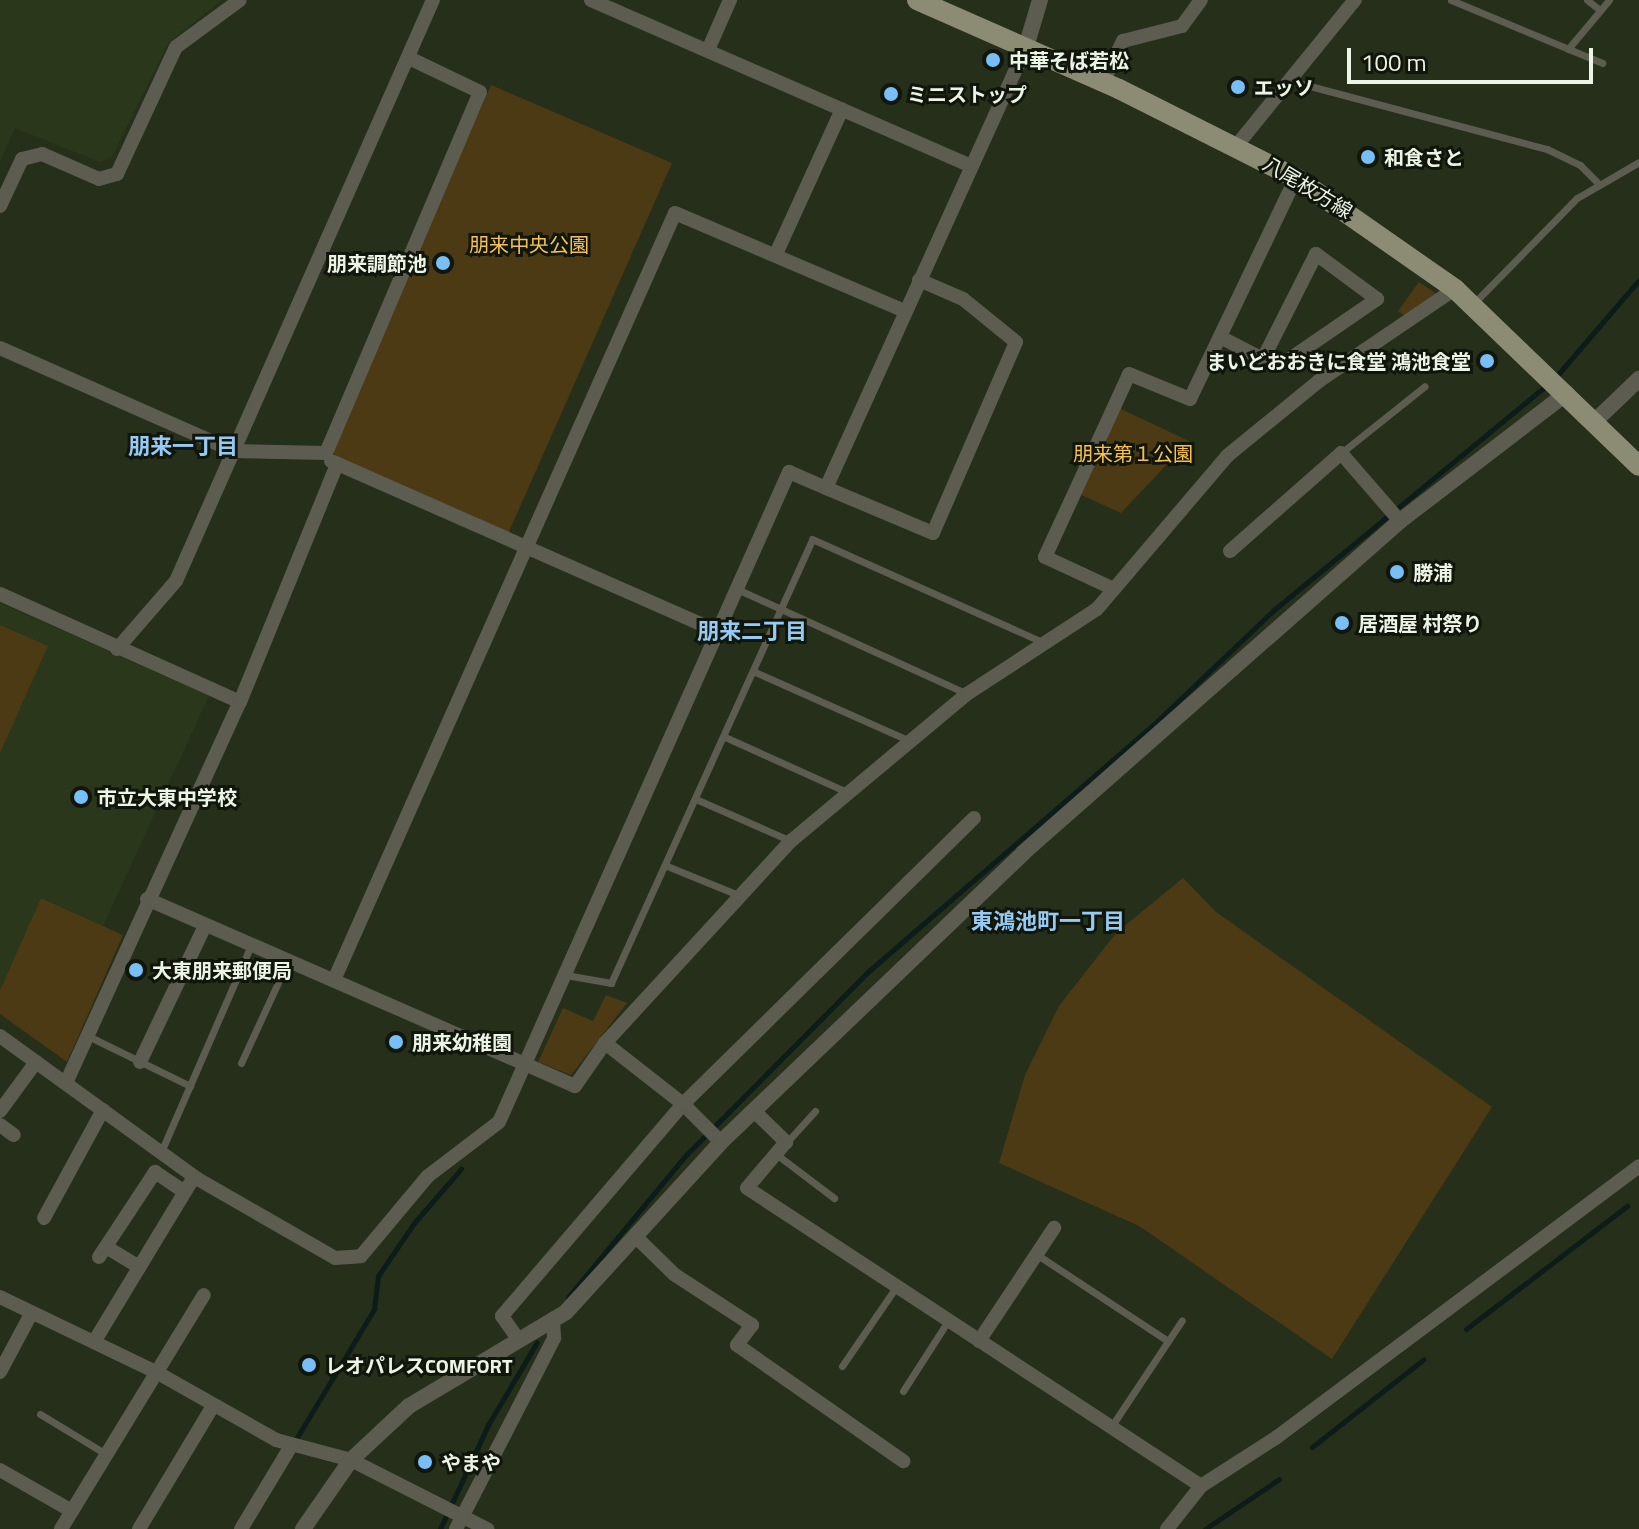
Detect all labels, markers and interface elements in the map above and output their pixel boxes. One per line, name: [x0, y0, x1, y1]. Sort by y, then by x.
scale bar: [1351, 32, 1597, 82]
text: 100 m: [1361, 44, 1427, 80]
place label: 中華そば若松: [1009, 48, 1129, 72]
marker: 中華そば若松: [984, 51, 1002, 69]
place label: エッソ: [1254, 75, 1314, 99]
marker: エッソ: [1229, 78, 1247, 96]
place label: ミニストップ: [907, 82, 1027, 106]
marker: ミニストップ: [882, 85, 900, 103]
place label: 和食さと: [1384, 145, 1464, 169]
marker: 和食さと: [1359, 148, 1377, 166]
street label: 八尾枚方線: [1259, 151, 1357, 223]
park label: 朋来中央公園: [469, 232, 589, 256]
place label: 朋来調節池: [327, 251, 427, 275]
marker: 朋来調節池: [434, 254, 452, 272]
place label: まいどおおきに食堂 鴻池食堂: [1207, 349, 1471, 373]
marker: まいどおおきに食堂 鴻池食堂: [1478, 352, 1496, 370]
district label: 朋来一丁目: [128, 434, 238, 460]
park label: 朋来第１公園: [1073, 441, 1193, 465]
place label: 勝浦: [1413, 560, 1453, 584]
marker: 勝浦: [1388, 563, 1406, 581]
place label: 居酒屋 村祭り: [1358, 611, 1482, 635]
marker: 居酒屋 村祭り: [1333, 614, 1351, 632]
district label: 朋来二丁目: [697, 619, 807, 645]
place label: 市立大東中学校: [97, 785, 237, 809]
marker: 市立大東中学校: [72, 788, 90, 806]
district label: 東鴻池町一丁目: [971, 909, 1125, 935]
place label: 大東朋来郵便局: [152, 958, 292, 982]
marker: 大東朋来郵便局: [127, 961, 145, 979]
place label: 朋来幼稚園: [412, 1030, 512, 1054]
marker: 朋来幼稚園: [387, 1033, 405, 1051]
place label: レオパレスCOMFORT: [325, 1353, 513, 1377]
marker: レオパレスCOMFORT: [300, 1356, 318, 1374]
place label: やまや: [441, 1450, 501, 1474]
marker: やまや: [416, 1453, 434, 1471]

